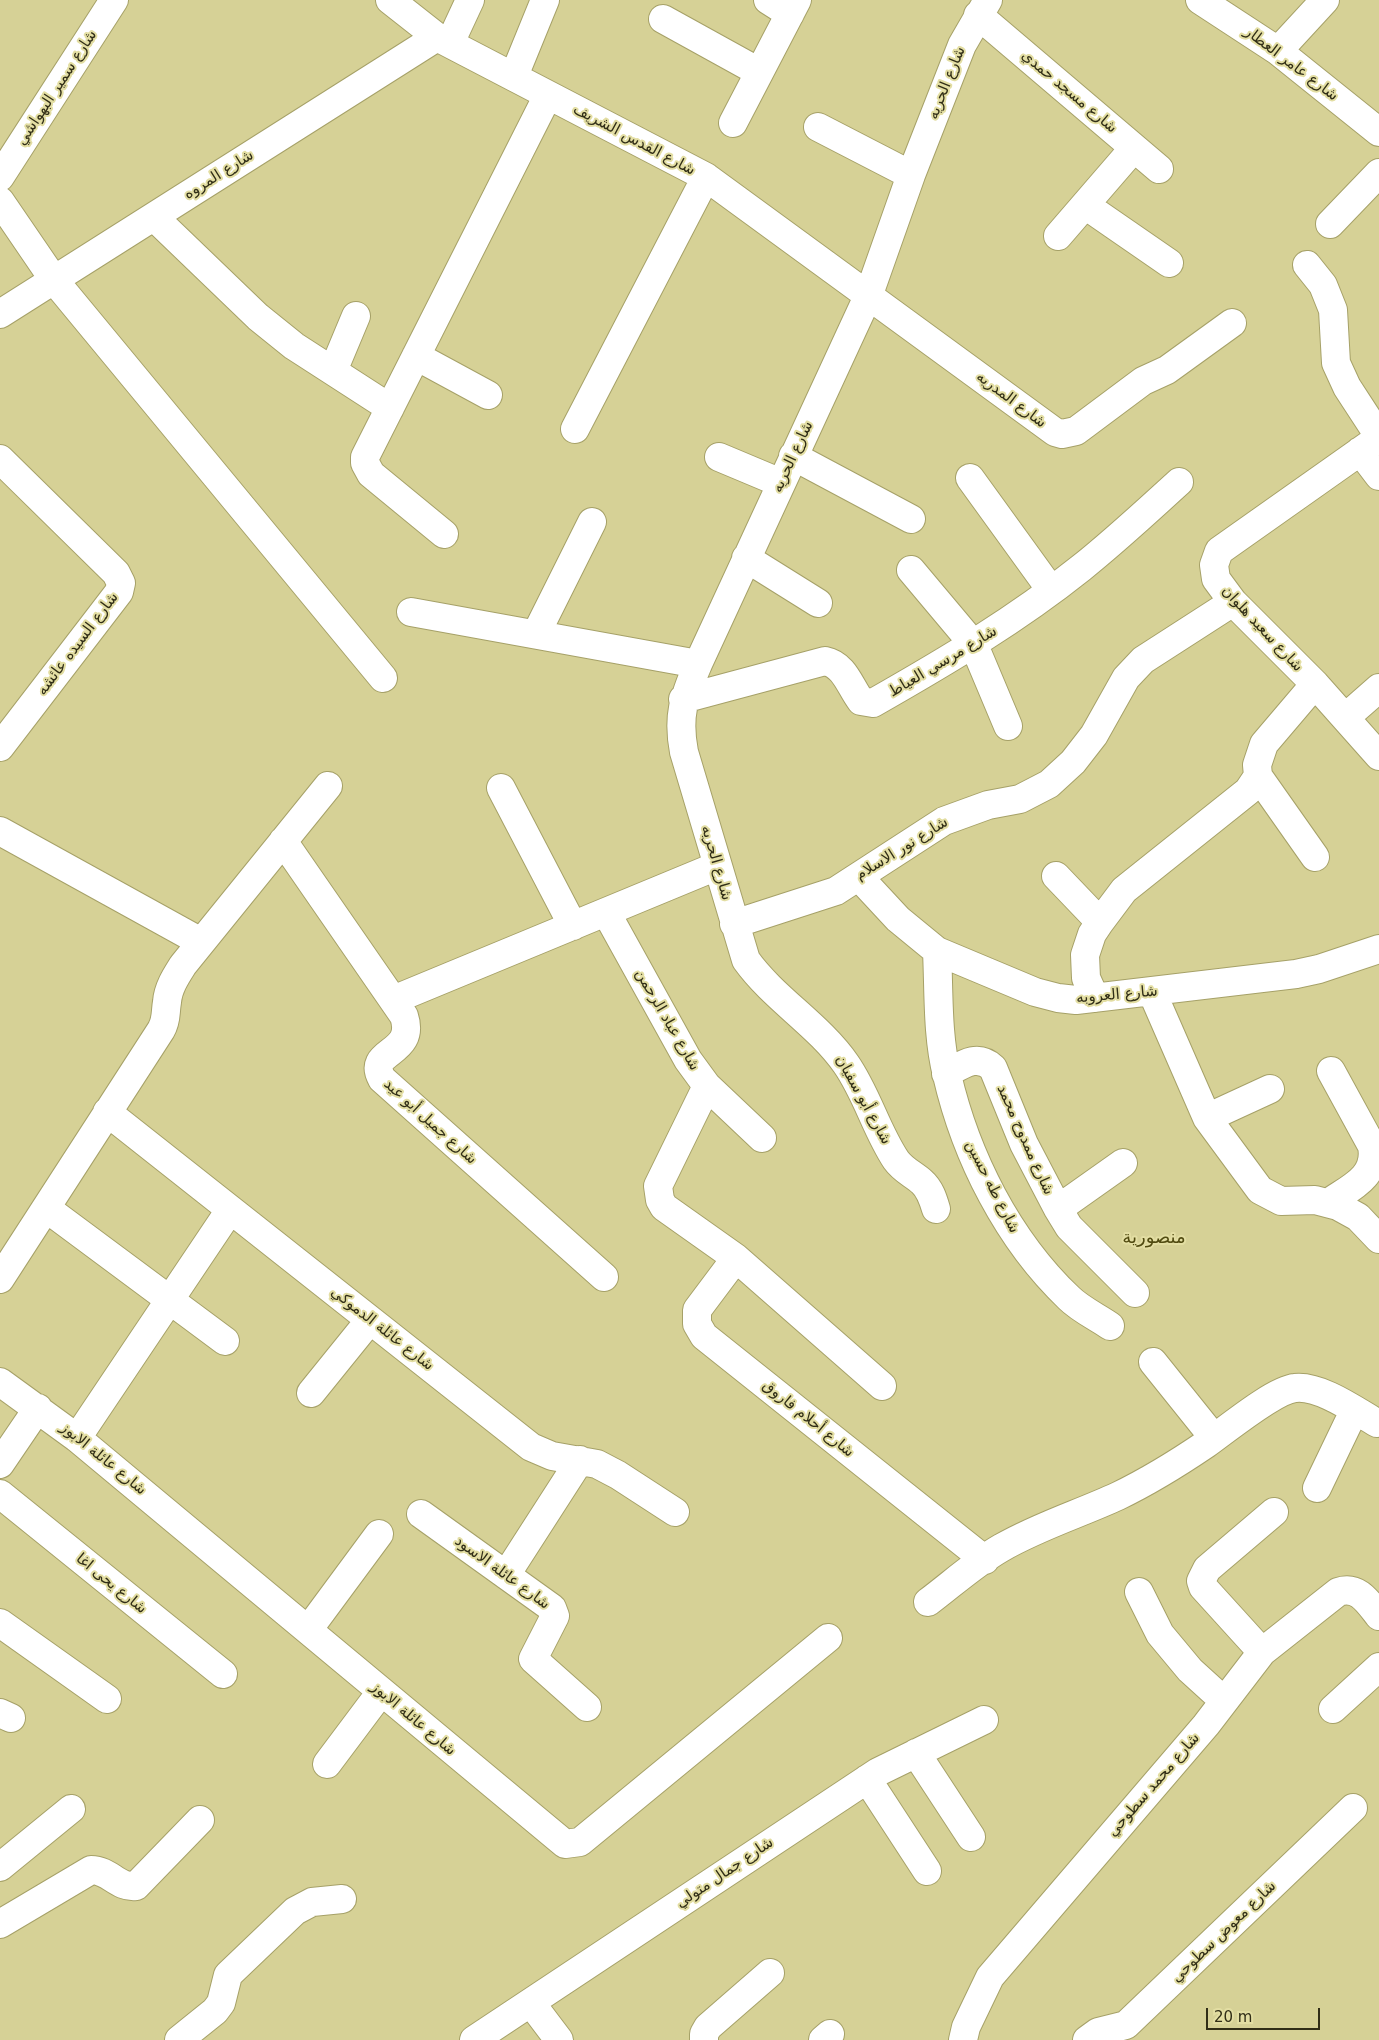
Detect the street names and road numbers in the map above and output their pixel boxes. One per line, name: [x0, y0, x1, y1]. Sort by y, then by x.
street label: شارع عامر العطار: [1241, 23, 1341, 105]
street label: شارع سمير البهواشي: [13, 27, 101, 149]
street label: شارع الحريه: [924, 44, 970, 122]
street label: شارع مسجد حمدي: [1017, 47, 1121, 137]
street label: شارع القدس الشريف: [570, 100, 698, 180]
street label: شارع المروه: [181, 146, 257, 204]
street label: شارع المدريه: [973, 368, 1049, 432]
street label: شارع الحريه: [769, 418, 817, 496]
street label: شارع سعيد هلوان: [1218, 582, 1306, 676]
street label: شارع السيده عائشه: [33, 589, 123, 699]
street label: شارع مرسي العياط: [886, 623, 1000, 701]
street label: شارع نور الاسلام: [852, 813, 952, 885]
street label: شارع الحريه: [697, 824, 735, 902]
street label: شارع عباد الرحمن: [631, 966, 703, 1074]
street label: شارع العروبه: [1075, 982, 1159, 1008]
street label: شارع أبو سفيان: [831, 1052, 895, 1148]
street label: شارع جميل أبو عيد: [380, 1076, 480, 1168]
street label: شارع ممدوح محمد: [993, 1082, 1057, 1198]
street label: شارع طه حسين: [961, 1138, 1023, 1236]
street label: شارع عائلة الدموكي: [327, 1283, 437, 1375]
street label: شارع أحلام فاروق: [759, 1377, 857, 1461]
street label: شارع عائلة الابوز: [56, 1419, 150, 1499]
street label: شارع عائلة الاسود: [451, 1532, 553, 1614]
street label: شارع يحى اغا: [72, 1550, 150, 1618]
street label: شارع عائلة الابوز: [367, 1678, 459, 1760]
street label: شارع محمد سطوحي: [1104, 1729, 1204, 1841]
street label: شارع جمال متولي: [673, 1834, 777, 1912]
street label: شارع معوض سطوحي: [1168, 1877, 1280, 1987]

